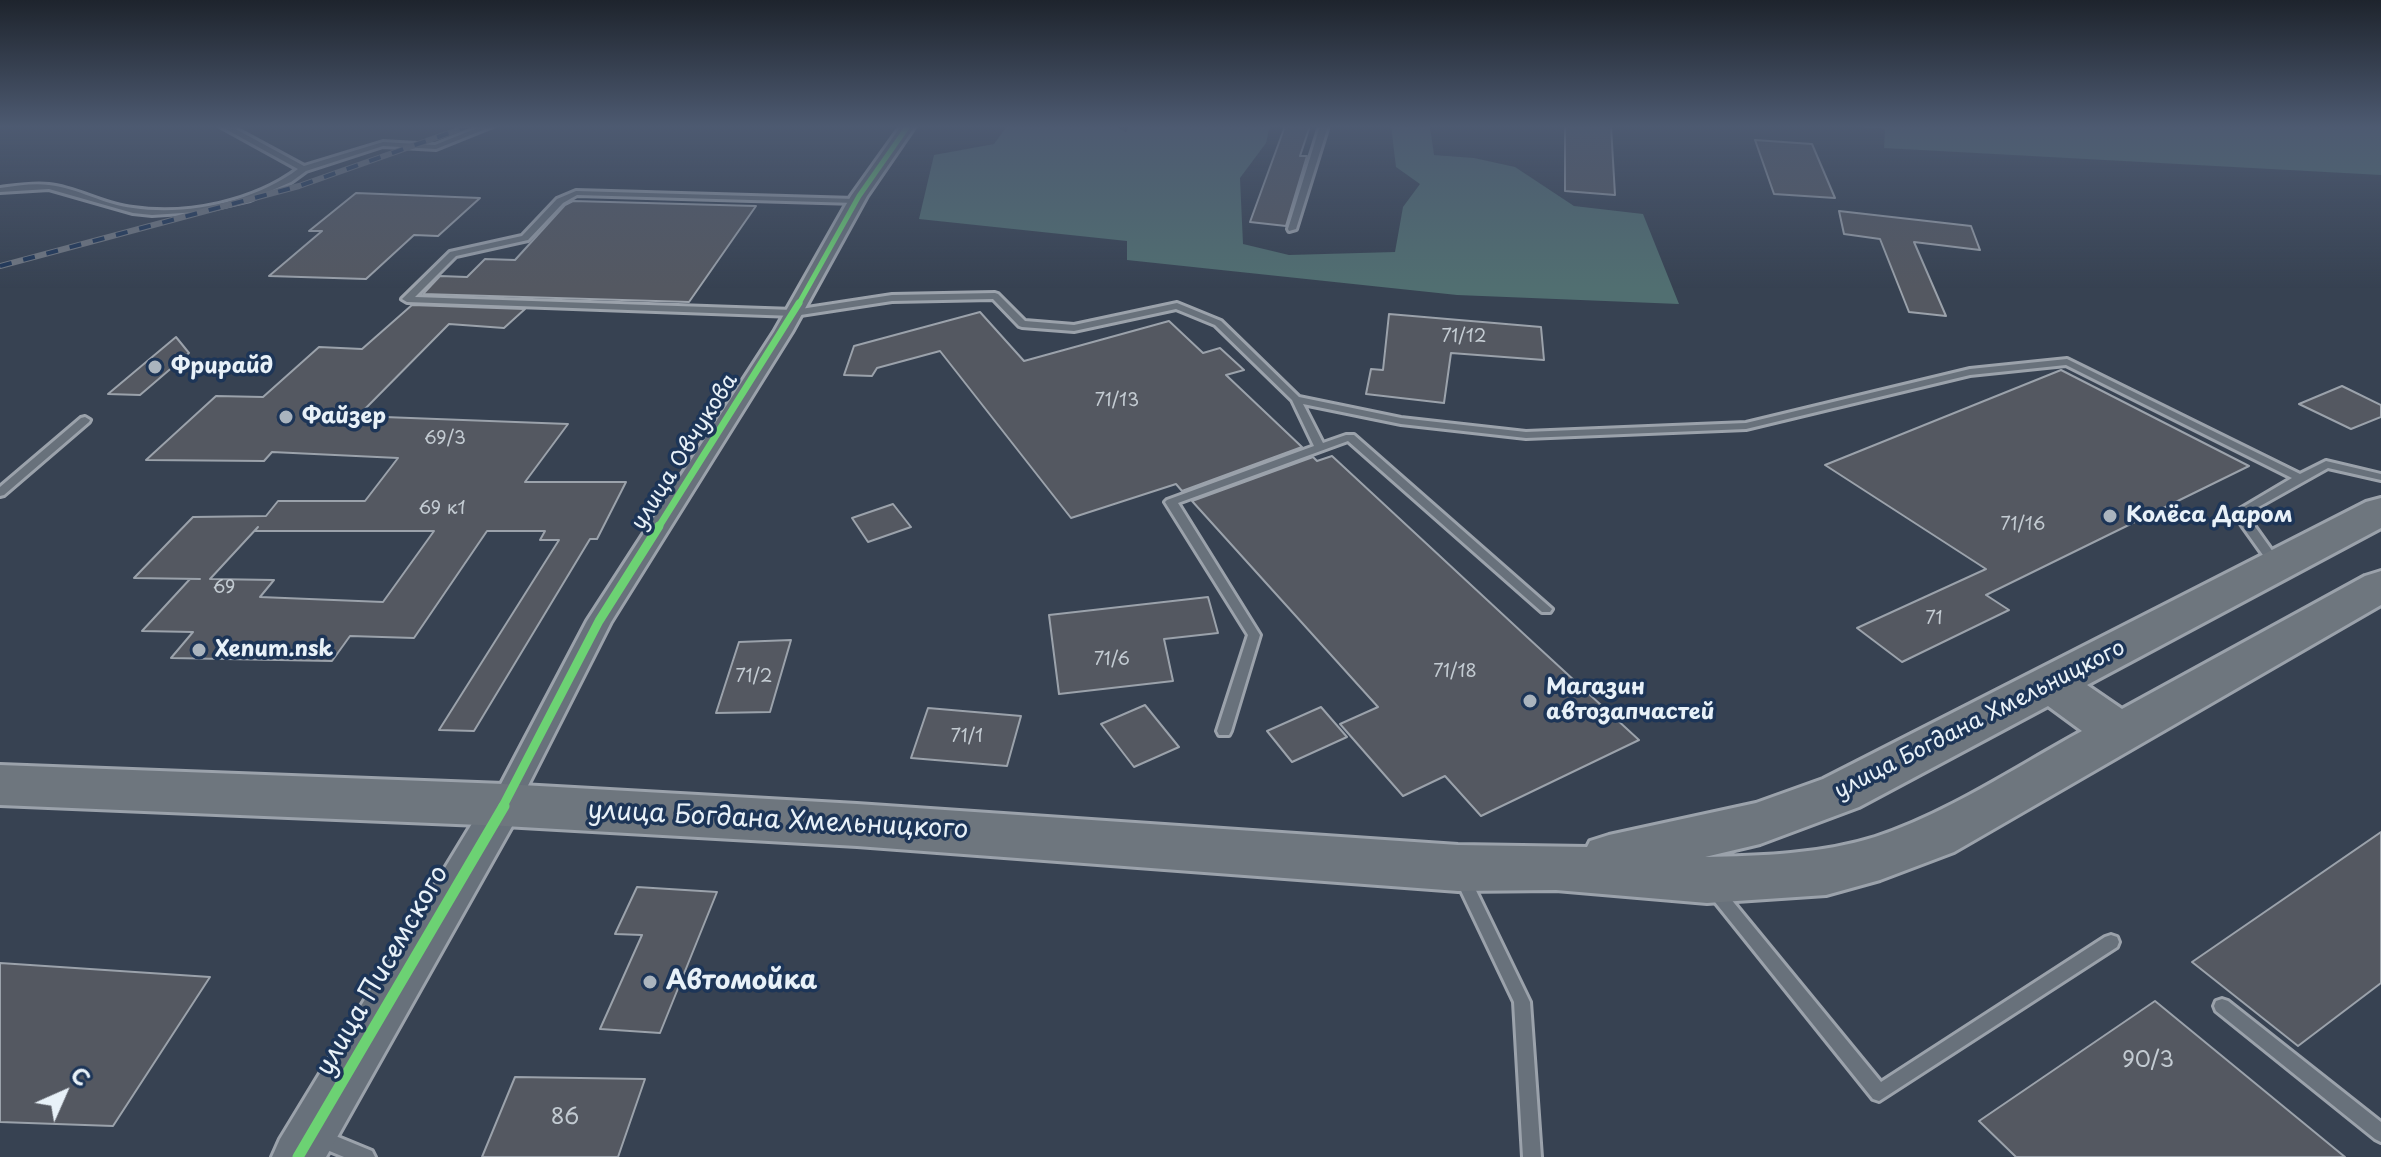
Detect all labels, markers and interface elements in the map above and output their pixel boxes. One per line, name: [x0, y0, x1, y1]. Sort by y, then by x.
house number: 71/12: [1441, 326, 1487, 348]
place label: Фрирайд: [171, 354, 273, 380]
marker: Фрирайд: [146, 358, 164, 376]
street label: улица Овчукова: [626, 369, 744, 535]
house number: 71/13: [1095, 390, 1139, 412]
place label: Файзер: [302, 404, 386, 430]
marker: Файзер: [277, 408, 295, 426]
house number: 69/3: [424, 428, 466, 450]
house number: 69 к1: [418, 498, 466, 520]
place label: Колёса Даром: [2126, 503, 2293, 529]
marker: Колёса Даром: [2101, 507, 2119, 525]
house number: 71/16: [2001, 514, 2045, 536]
house number: 69: [213, 577, 235, 599]
house number: 71: [1926, 608, 1942, 630]
street label: улица Богдана Хмельницкого: [1830, 635, 2130, 805]
place label: Xenum.nsk: [215, 637, 333, 663]
marker: Xenum.nsk: [190, 641, 208, 659]
house number: 71/6: [1094, 649, 1130, 671]
house number: 71/18: [1433, 661, 1477, 683]
house number: 71/2: [736, 666, 772, 688]
place label: Магазин автозапчастей: [1546, 675, 1715, 726]
marker: Магазин автозапчастей: [1521, 692, 1539, 710]
house number: 71/1: [951, 726, 983, 748]
street label: улица Богдана Хмельницкого: [587, 795, 969, 847]
street label: улица Писемского: [310, 860, 456, 1082]
place label: Автомойка: [666, 966, 817, 998]
marker: Автомойка: [641, 973, 659, 991]
house number: 90/3: [2122, 1048, 2174, 1074]
north arrow: [24, 1053, 104, 1133]
text: С: [64, 1058, 99, 1093]
house number: 86: [551, 1105, 579, 1131]

